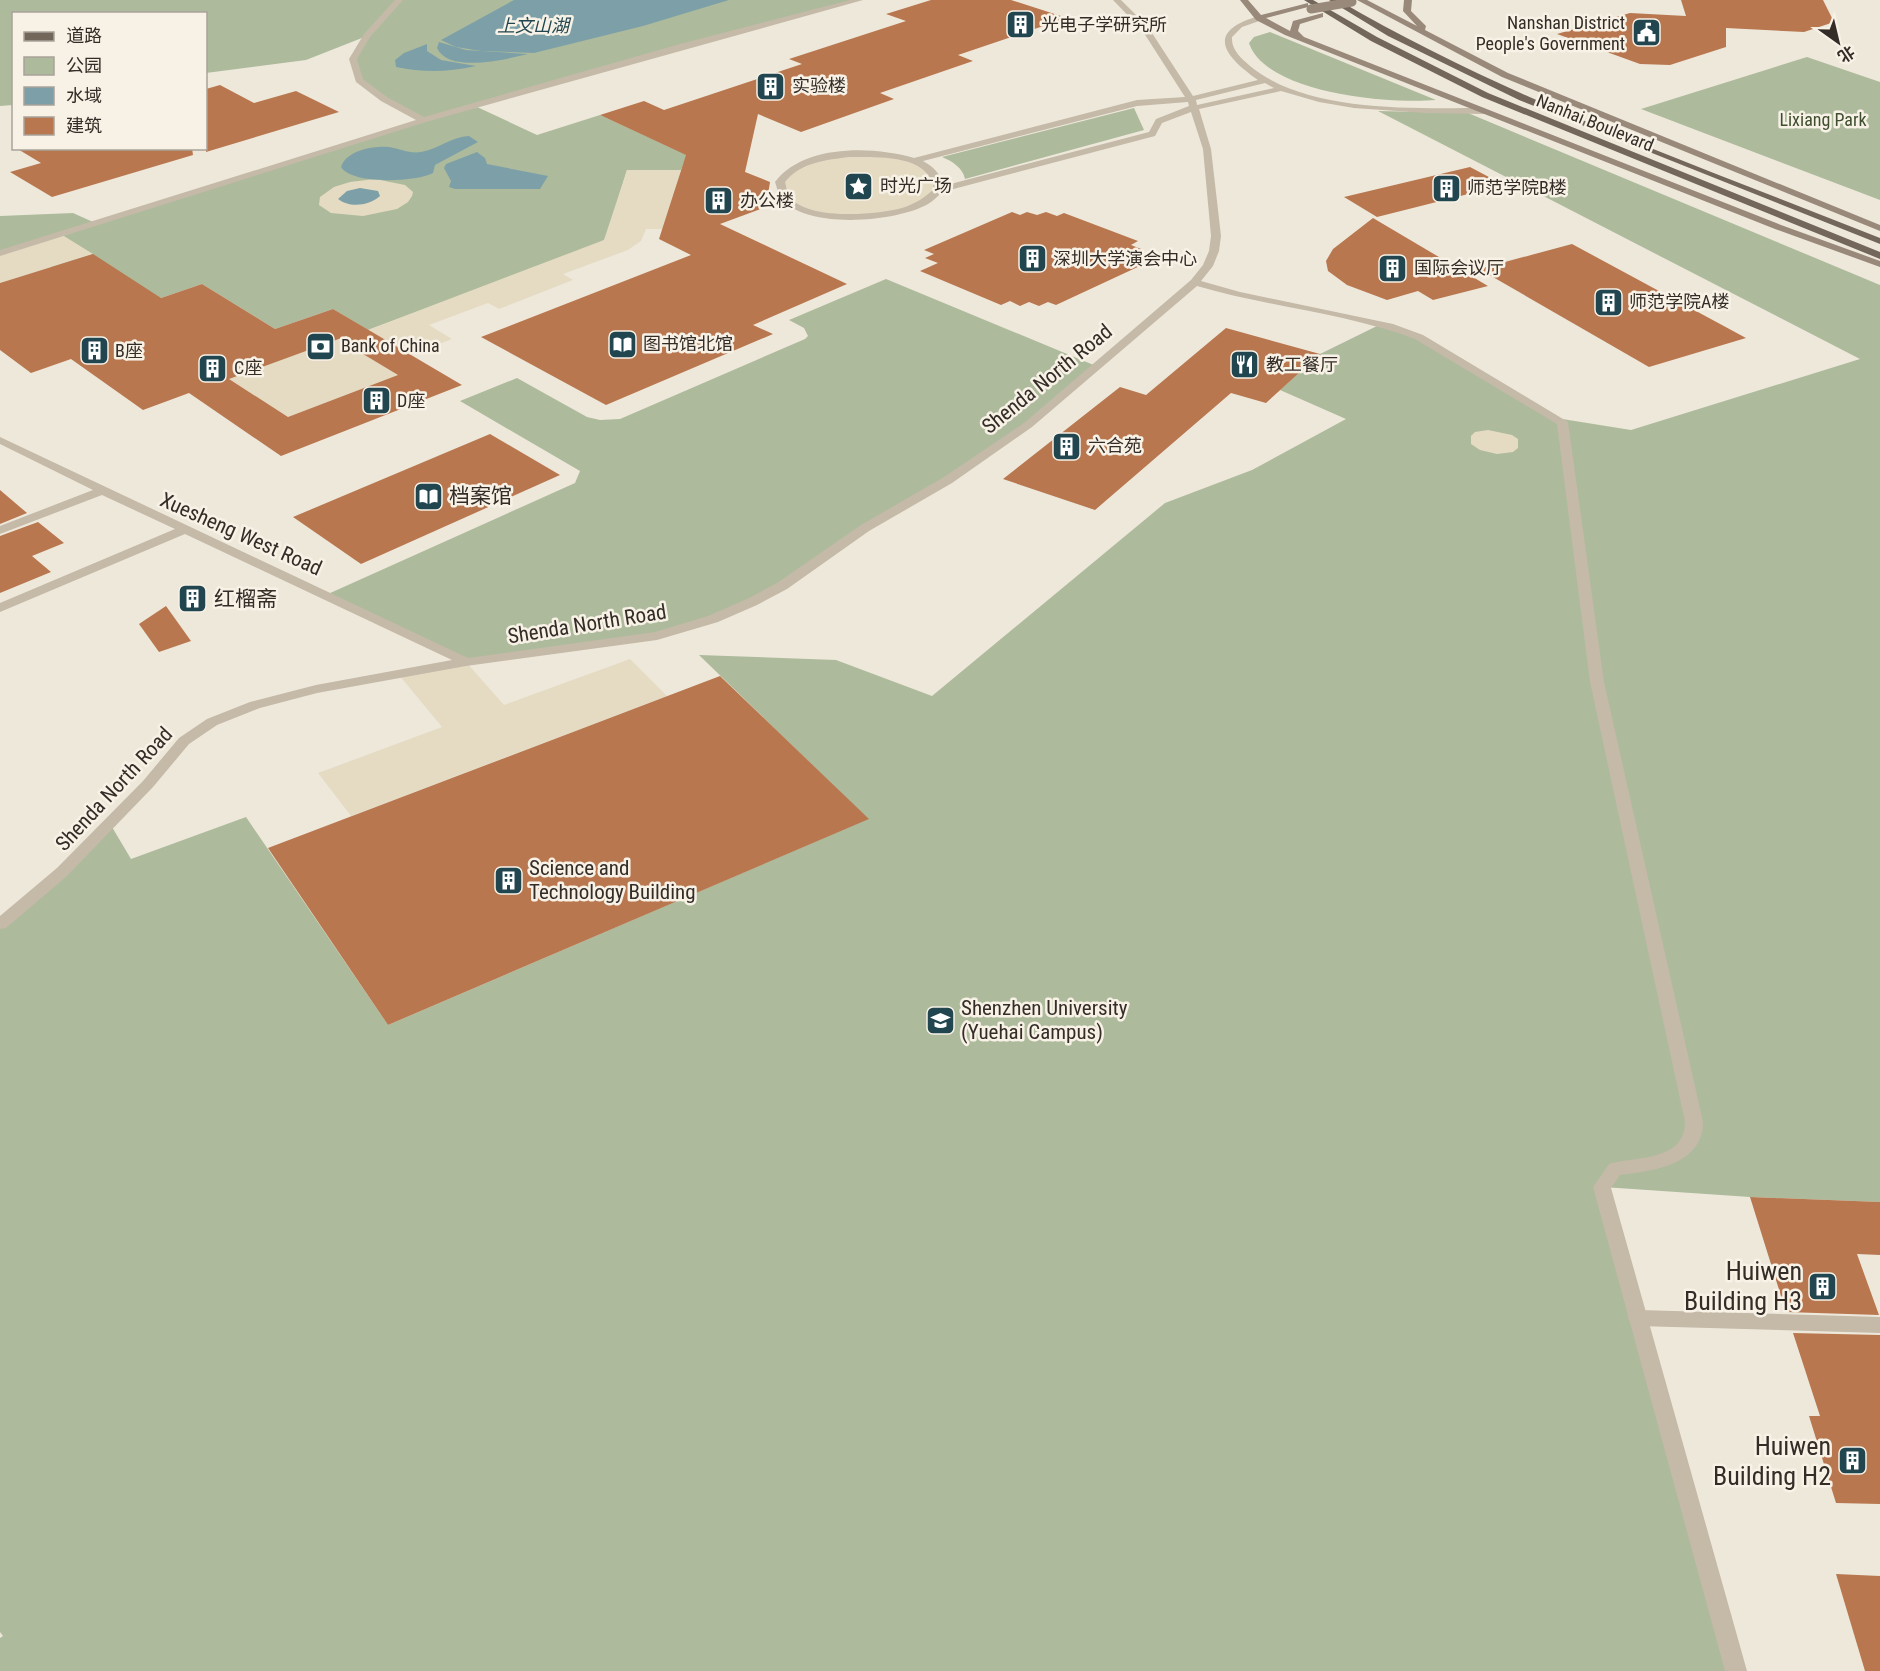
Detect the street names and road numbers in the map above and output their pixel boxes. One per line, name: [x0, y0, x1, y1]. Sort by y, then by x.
street label: Nanhai Boulevard: [1534, 89, 1657, 156]
street label: Shenda North Road: [977, 319, 1117, 439]
street label: Xuesheng West Road: [156, 488, 326, 580]
street label: Shenda North Road: [506, 600, 668, 648]
street label: Shenda North Road: [51, 722, 177, 856]

